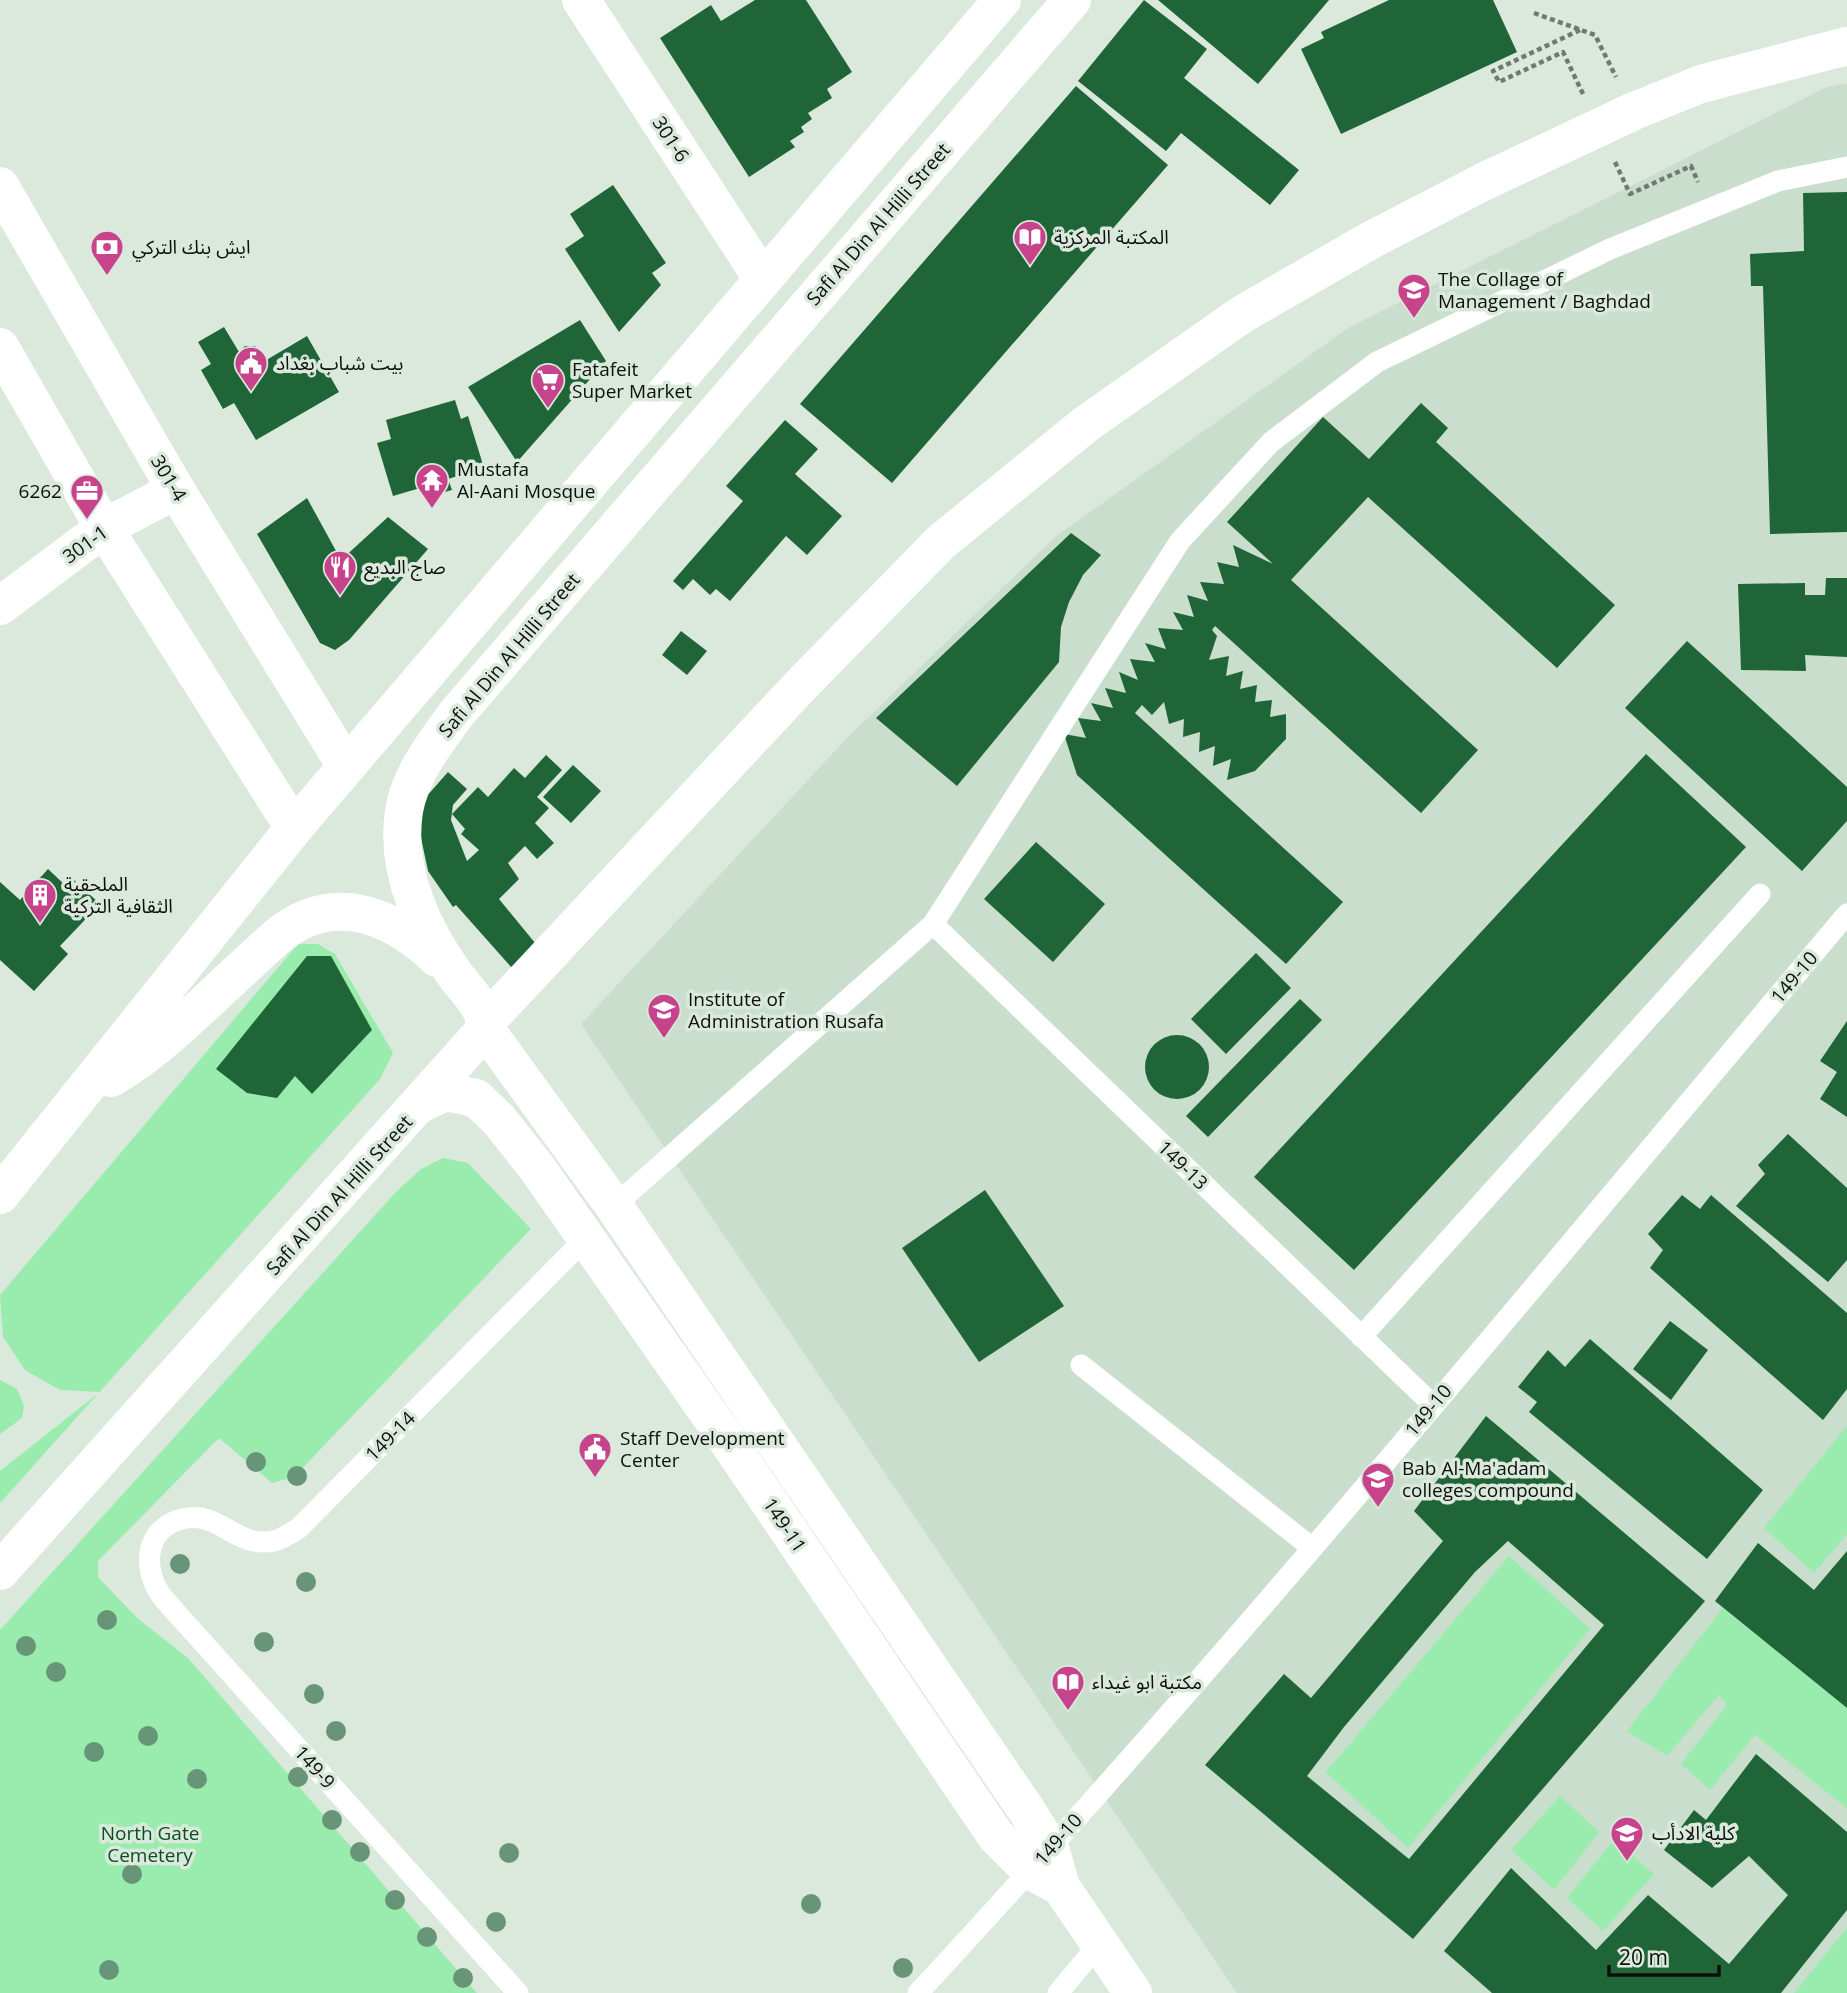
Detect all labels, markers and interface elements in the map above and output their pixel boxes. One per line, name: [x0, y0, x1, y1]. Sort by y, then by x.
street label: 301-6: [647, 111, 695, 167]
street label: Safi Al Din Al Hilli Street: [800, 137, 956, 311]
library icon: المكتبة المركزية: [1011, 218, 1049, 267]
place label: المكتبة المركزية: [1054, 224, 1169, 250]
bank icon: ايش بنك التركي: [88, 228, 126, 277]
place label: ايش بنك التركي: [132, 234, 250, 262]
place label: The Collage of Management / Baghdad: [1438, 266, 1651, 314]
school or university icon: The Collage of Management / Baghdad: [1395, 271, 1433, 320]
public building icon: بيت شباب بغداد: [232, 344, 270, 393]
place label: بيت شباب بغداد: [276, 350, 403, 376]
place label: Fatafeit Super Market: [572, 356, 692, 404]
supermarket icon: Fatafeit Super Market: [529, 361, 567, 410]
street label: 301-4: [145, 450, 193, 506]
place label: Mustafa Al-Aani Mosque: [457, 456, 595, 504]
temple icon: Mustafa Al-Aani Mosque: [413, 461, 451, 510]
office icon: 6262: [68, 472, 106, 521]
place label: 6262: [19, 478, 62, 504]
street label: 301-1: [57, 519, 113, 569]
restaurant icon: صاج البديع: [321, 548, 359, 597]
place label: صاج البديع: [364, 554, 446, 582]
street label: Safi Al Din Al Hilli Street: [433, 567, 586, 743]
place label: الملحقية الثقافية التركية: [64, 871, 173, 919]
building icon: الملحقية الثقافية التركية: [21, 876, 59, 925]
street label: 149-10: [1765, 945, 1823, 1009]
place label: Institute of Administration Rusafa: [688, 986, 884, 1034]
school or university icon: Institute of Administration Rusafa: [645, 991, 683, 1040]
street label: Safi Al Din Al Hilli Street: [260, 1109, 418, 1281]
street label: 149-13: [1152, 1135, 1214, 1195]
street label: 149-10: [1399, 1378, 1457, 1442]
street label: 149-14: [359, 1405, 421, 1467]
place label: Staff Development Center: [620, 1425, 785, 1473]
public building icon: Staff Development Center: [576, 1430, 614, 1479]
place label: Bab Al-Ma'adam colleges compound: [1402, 1455, 1574, 1503]
school or university icon: Bab Al-Ma'adam colleges compound: [1359, 1460, 1397, 1509]
street label: 149-11: [757, 1493, 813, 1557]
library icon: مكتبة ابو غيداء: [1049, 1663, 1087, 1712]
place label: مكتبة ابو غيداء: [1092, 1669, 1202, 1695]
street label: 149-9: [289, 1740, 341, 1794]
street label: 149-10: [1028, 1808, 1088, 1870]
school or university icon: كلية الادأب: [1608, 1814, 1646, 1863]
park label: North Gate Cemetery: [101, 1820, 199, 1868]
place label: كلية الادأب: [1652, 1820, 1736, 1846]
scale bar: [1609, 1934, 1719, 1978]
text: 20 m: [1619, 1943, 1668, 1971]

